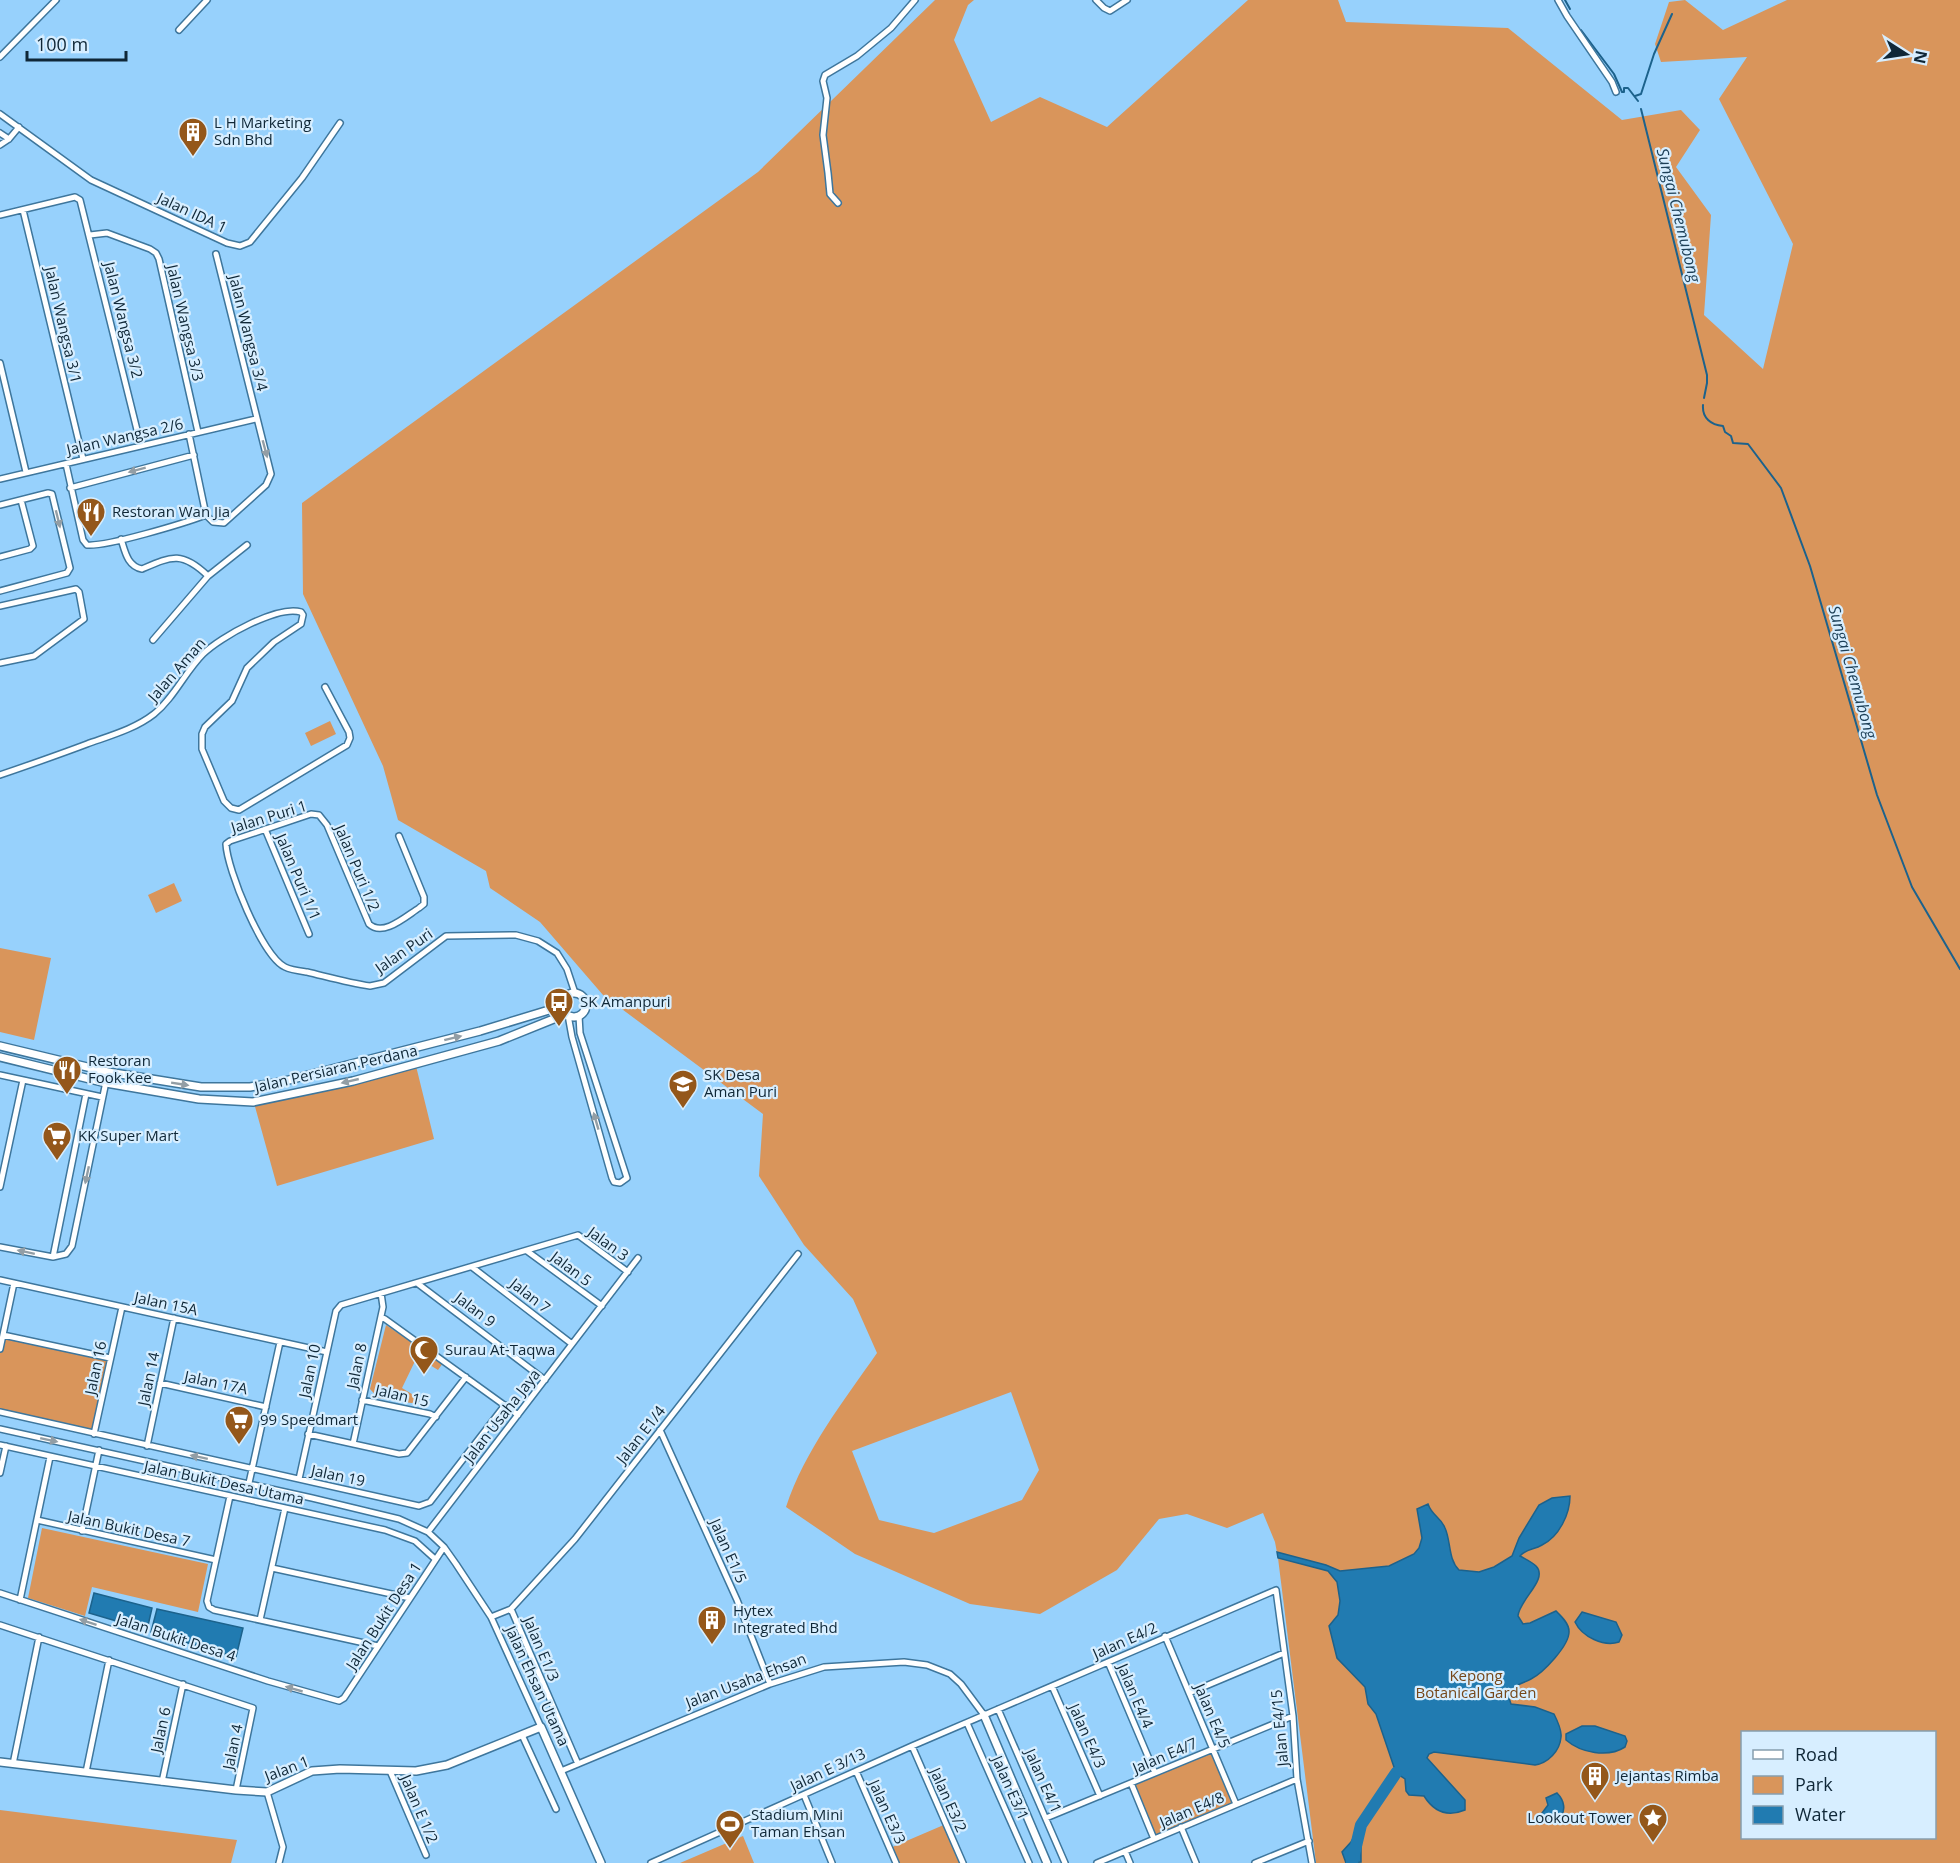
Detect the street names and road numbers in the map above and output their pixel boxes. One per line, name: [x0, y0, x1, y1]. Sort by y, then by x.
street label: Jalan IDA 1: [153, 186, 230, 237]
street label: Jalan Wangsa 3/2: [99, 258, 148, 380]
street label: Jalan Wangsa 3/3: [162, 261, 209, 383]
street label: Jalan Wangsa 3/1: [40, 263, 87, 385]
street label: Jalan Wangsa 3/4: [224, 271, 273, 393]
street label: Jalan Wangsa 2/6: [63, 413, 185, 460]
street label: Jalan Aman: [142, 633, 210, 707]
street label: Jalan Puri 1: [226, 795, 309, 838]
street label: Jalan Puri 1/2: [330, 819, 385, 914]
street label: Jalan Puri 1/1: [271, 828, 326, 923]
street label: Jalan Puri: [369, 923, 436, 978]
street label: Jalan Persiaran Perdana: [250, 1040, 419, 1097]
street label: Jalan 3: [582, 1220, 633, 1265]
street label: Jalan 5: [546, 1245, 596, 1290]
street label: Jalan 7: [505, 1272, 555, 1317]
street label: Jalan 15A: [131, 1286, 200, 1320]
street label: Jalan 9: [450, 1286, 500, 1331]
street label: Jalan 16: [79, 1339, 110, 1399]
street label: Jalan 8: [341, 1341, 371, 1392]
street label: Jalan 10: [293, 1342, 324, 1402]
street label: Jalan 14: [132, 1350, 164, 1410]
street label: Jalan Usaha Jaya: [457, 1364, 544, 1468]
street label: Jalan 17A: [181, 1365, 250, 1399]
street label: Jalan 15: [371, 1379, 431, 1411]
street label: Jalan E1/4: [610, 1401, 669, 1469]
street label: Jalan Bukit Desa Utama: [140, 1455, 306, 1509]
street label: Jalan 19: [307, 1459, 367, 1490]
street label: Jalan Bukit Desa 7: [64, 1505, 192, 1551]
street label: Jalan E1/5: [705, 1513, 752, 1586]
street label: Jalan Bukit Desa 1: [340, 1558, 425, 1675]
street label: Jalan Bukit Desa 4: [112, 1608, 239, 1666]
street label: Jalan E1/3: [519, 1611, 565, 1684]
street label: Jalan E4/2: [1087, 1617, 1160, 1664]
street label: Jalan Ehsan Utama: [500, 1620, 575, 1749]
street label: Jalan Usaha Ehsan: [681, 1648, 809, 1713]
street label: Jalan E4/4: [1113, 1658, 1159, 1731]
street label: Jalan E4/5: [1190, 1678, 1236, 1751]
street label: Jalan E4/15: [1266, 1689, 1293, 1769]
street label: Jalan E4/3: [1064, 1698, 1111, 1771]
street label: Jalan 6: [145, 1705, 175, 1756]
street label: Jalan 4: [217, 1722, 247, 1773]
street label: Jalan E4/7: [1127, 1732, 1200, 1778]
street label: Jalan E 3/13: [785, 1743, 869, 1796]
street label: Jalan E4/1: [1020, 1743, 1067, 1816]
street label: Jalan 1: [260, 1750, 312, 1786]
street label: Jalan E3/1: [987, 1750, 1034, 1823]
street label: Jalan E3/2: [925, 1762, 972, 1835]
street label: Jalan E 1/2: [396, 1770, 443, 1846]
street label: Jalan E3/3: [864, 1774, 911, 1847]
street label: Jalan E4/8: [1154, 1786, 1227, 1832]

